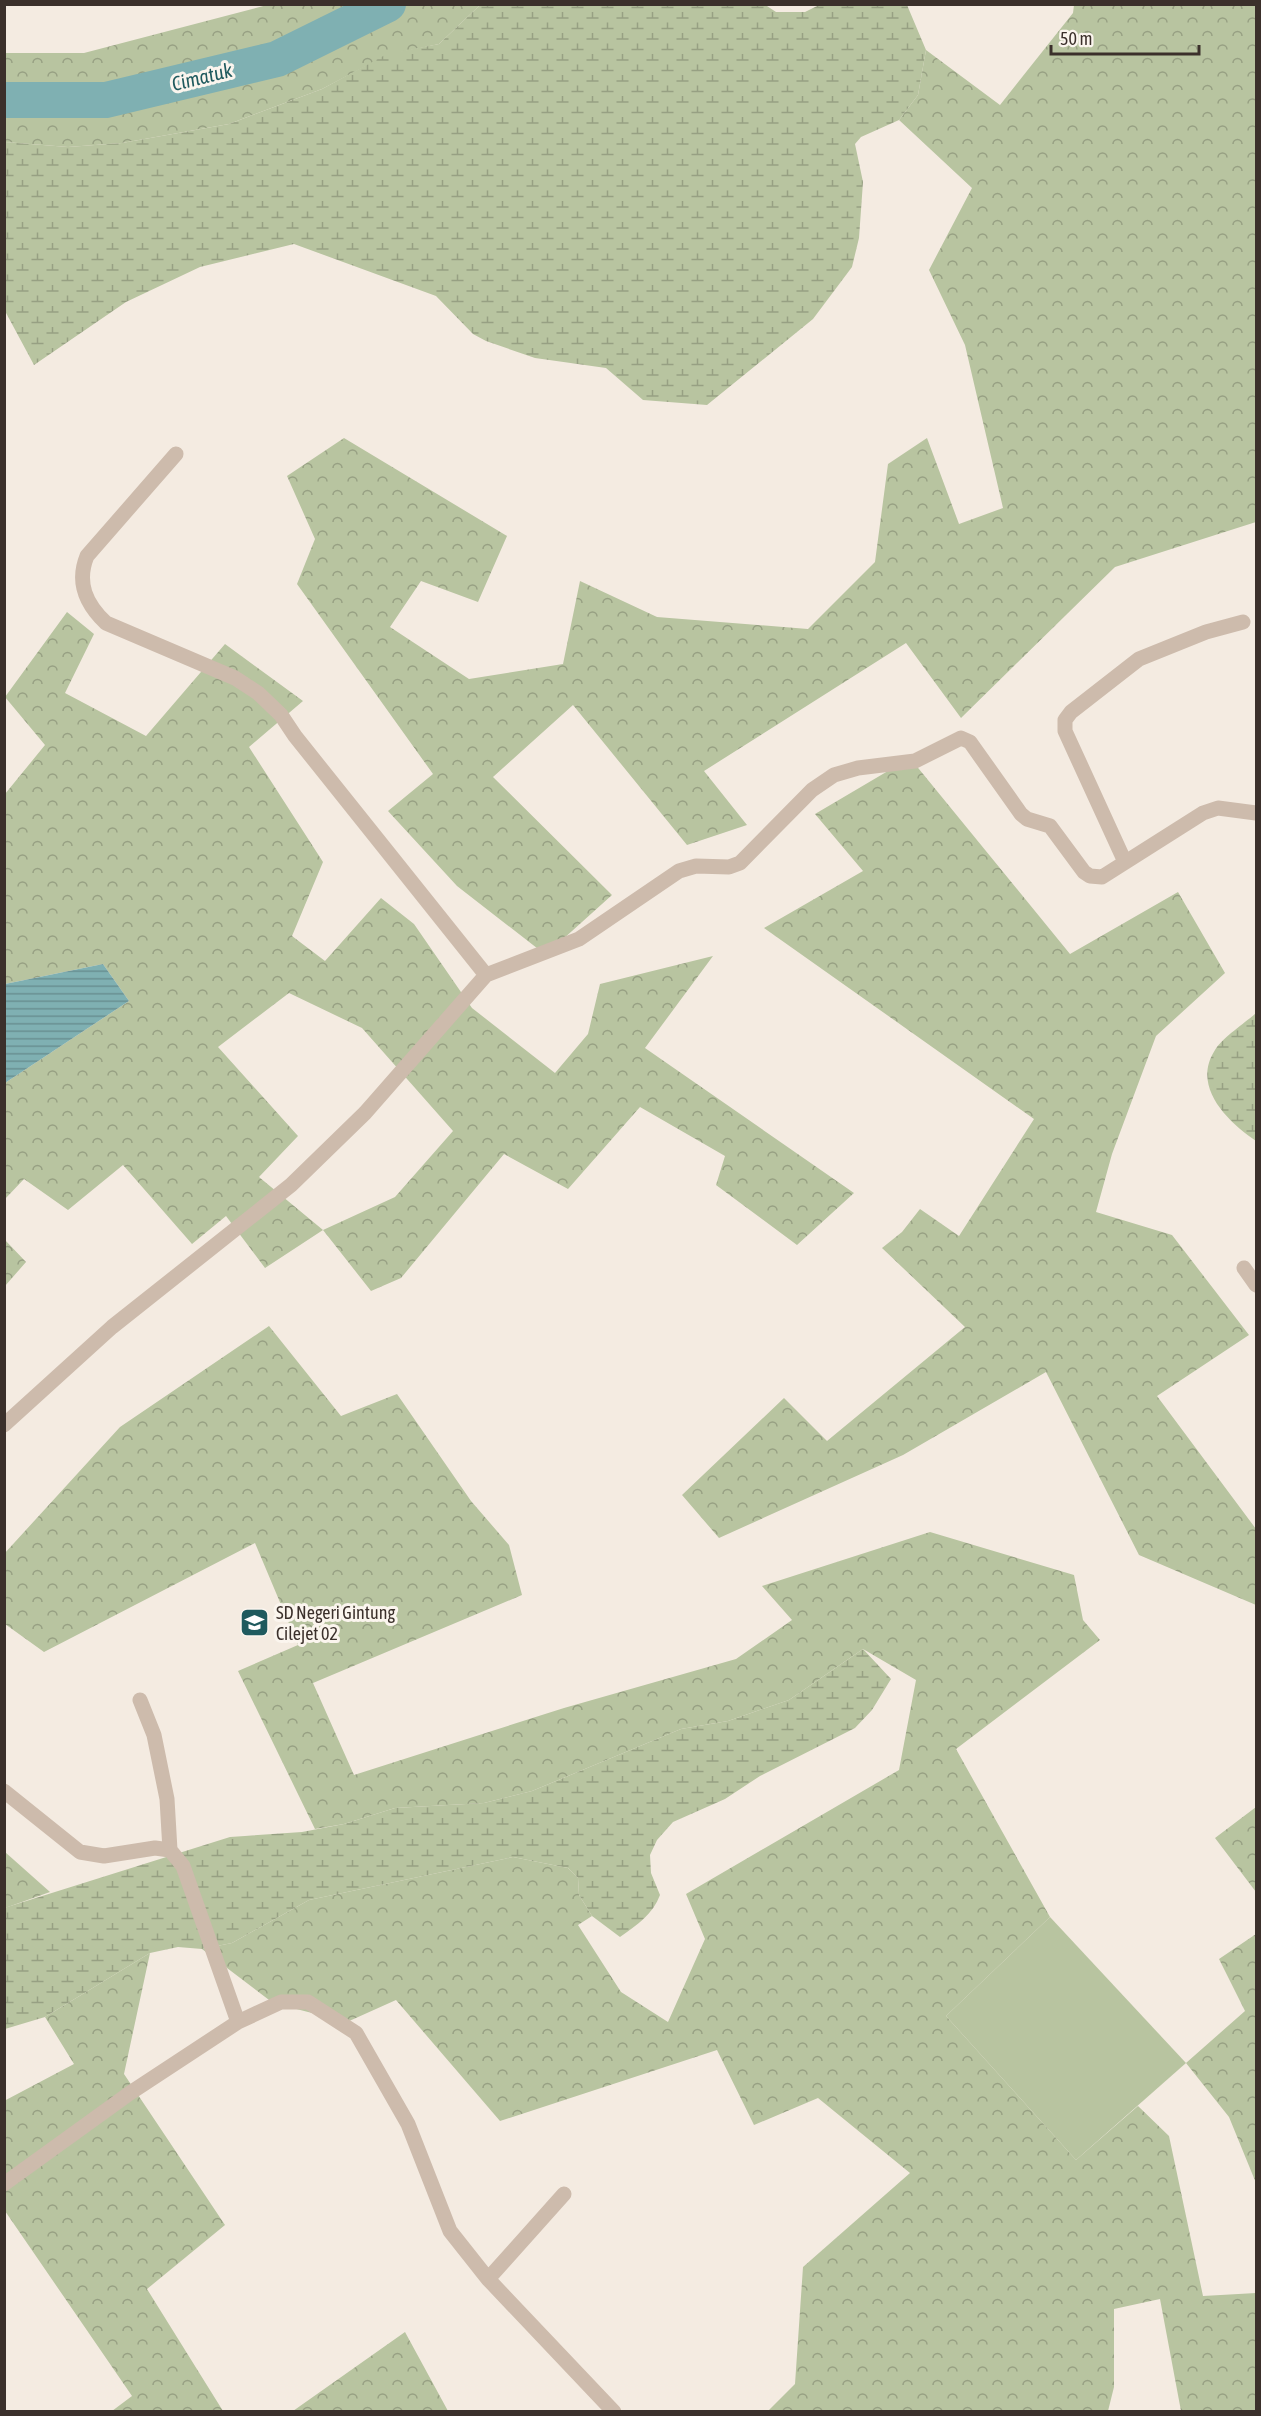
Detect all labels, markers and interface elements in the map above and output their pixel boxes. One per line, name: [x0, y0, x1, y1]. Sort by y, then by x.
scale bar: [1051, 18, 1200, 56]
text: 50 m: [1060, 28, 1092, 49]
water label: Cimatuk: [169, 58, 235, 95]
place label: SD Negeri Gintung Cilejet 02: [276, 1602, 395, 1644]
school or university icon: SD Negeri Gintung Cilejet 02: [239, 1607, 271, 1639]

